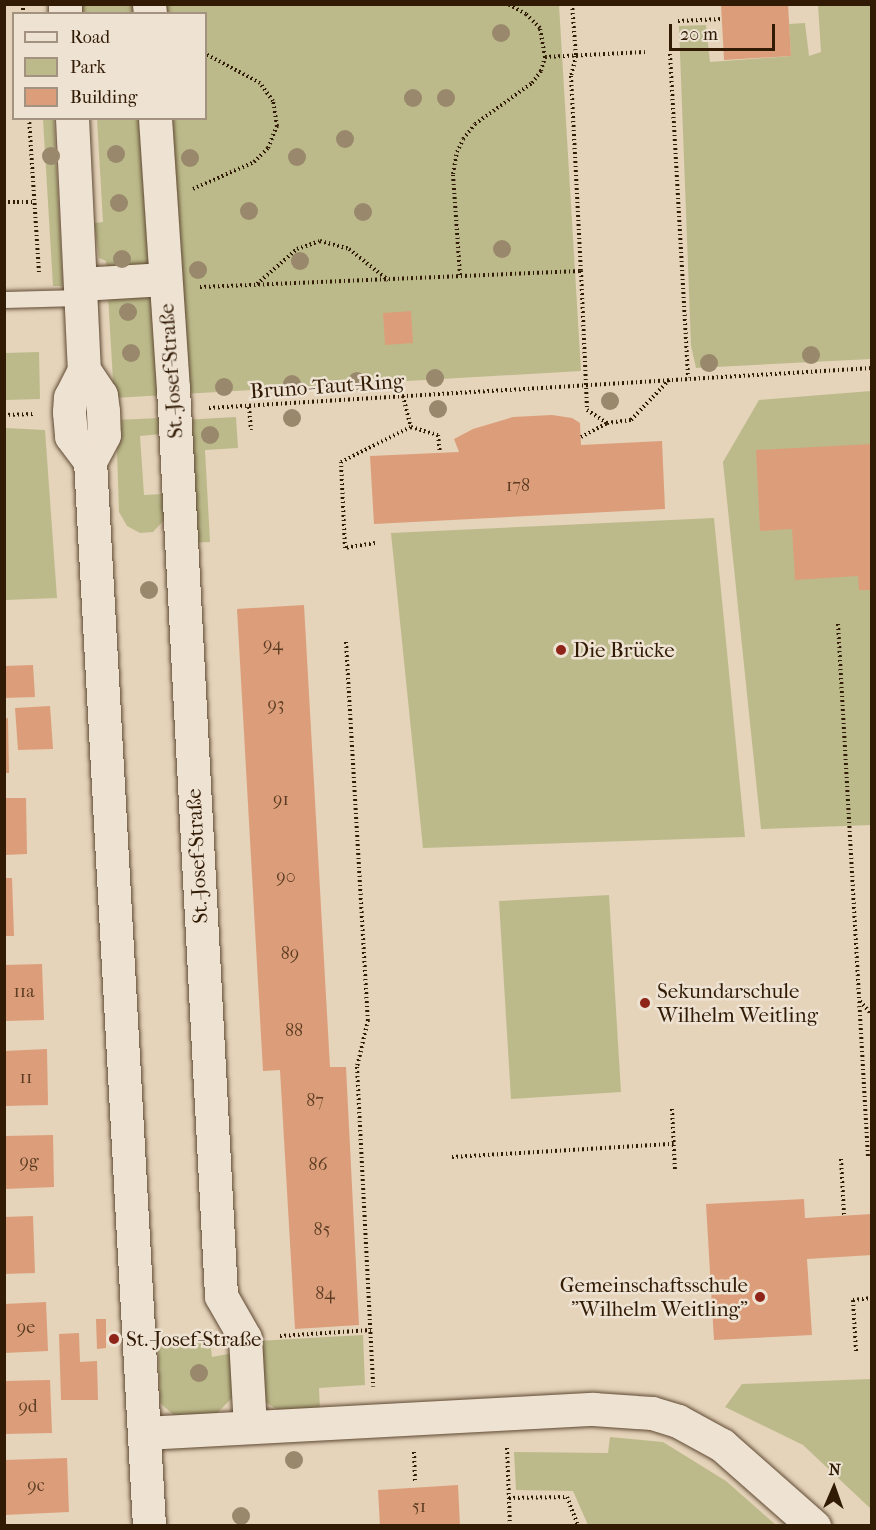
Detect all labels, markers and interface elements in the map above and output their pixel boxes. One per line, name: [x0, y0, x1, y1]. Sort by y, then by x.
legend: [12, 12, 207, 120]
scale bar: [672, 12, 778, 50]
text: 20 m: [680, 24, 718, 45]
text: Road: [70, 27, 110, 48]
text: Park: [70, 57, 106, 78]
text: Building: [70, 87, 137, 108]
street label: St.-Josef-Straße: [154, 303, 188, 439]
street label: Bruno-Taut-Ring: [249, 368, 405, 404]
house number: 178: [506, 475, 530, 497]
house number: 94: [263, 634, 283, 656]
place label: Die Brücke: [573, 637, 675, 663]
marker: Die Brücke: [554, 643, 568, 657]
house number: 93: [268, 694, 284, 716]
street label: St.-Josef-Straße: [181, 788, 213, 924]
house number: 91: [273, 789, 289, 811]
house number: 90: [276, 866, 296, 888]
house number: 89: [281, 943, 299, 965]
place label: Sekundarschule Wilhelm Weitling: [657, 978, 818, 1028]
house number: 11a: [13, 981, 35, 1003]
marker: Sekundarschule Wilhelm Weitling: [638, 996, 652, 1010]
house number: 88: [285, 1020, 303, 1042]
house number: 11: [20, 1067, 32, 1089]
house number: 87: [306, 1090, 324, 1112]
house number: 9g: [19, 1151, 39, 1173]
house number: 86: [309, 1154, 327, 1176]
house number: 85: [314, 1219, 330, 1241]
place label: Gemeinschaftsschule "Wilhelm Weitling": [560, 1272, 748, 1322]
house number: 84: [315, 1283, 335, 1305]
marker: Gemeinschaftsschule "Wilhelm Weitling": [753, 1290, 767, 1304]
house number: 9e: [17, 1317, 35, 1339]
place label: St.-Josef-Straße: [126, 1326, 261, 1352]
marker: St.-Josef-Straße: [107, 1332, 121, 1346]
house number: 9d: [18, 1396, 38, 1418]
north arrow: [804, 1458, 864, 1518]
text: N: [828, 1460, 841, 1479]
house number: 9c: [27, 1475, 45, 1497]
house number: 51: [412, 1496, 426, 1518]

